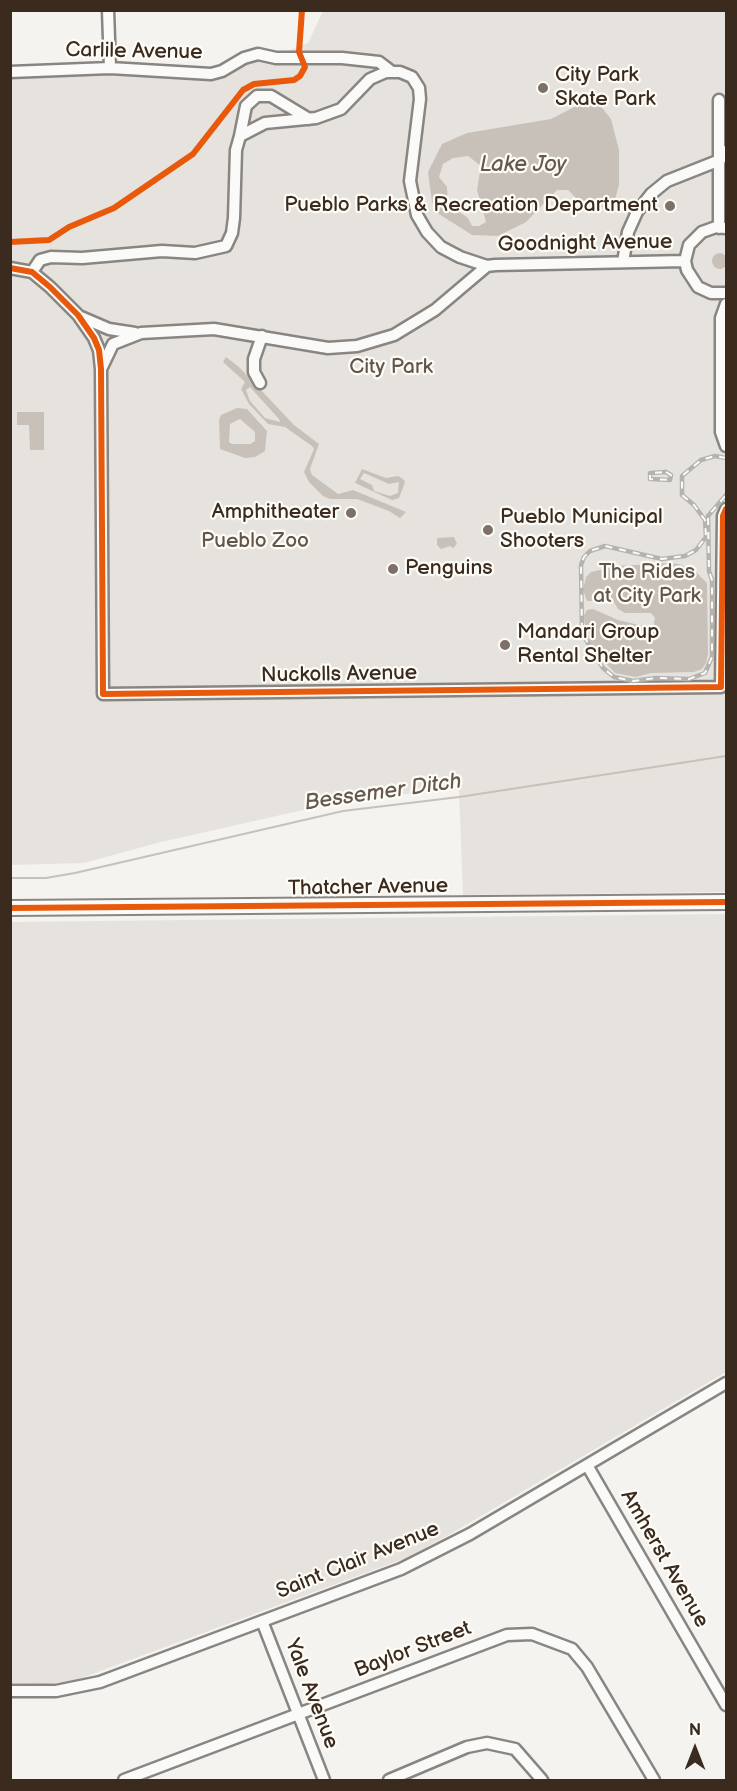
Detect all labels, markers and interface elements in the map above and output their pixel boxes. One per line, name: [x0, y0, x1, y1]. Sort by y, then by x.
street label: Carlile Avenue: [65, 38, 203, 66]
place label: City Park Skate Park: [555, 63, 656, 113]
marker: City Park Skate Park: [536, 81, 550, 95]
water label: Lake Joy: [480, 152, 566, 178]
place label: Pueblo Parks & Recreation Department: [284, 193, 658, 219]
marker: Pueblo Parks & Recreation Department: [663, 199, 677, 213]
street label: Goodnight Avenue: [497, 230, 673, 258]
park label: City Park: [349, 355, 433, 381]
place label: Amphitheater: [212, 500, 339, 526]
place label: Pueblo Municipal Shooters: [500, 505, 663, 555]
marker: Amphitheater: [344, 506, 358, 520]
marker: Pueblo Municipal Shooters: [481, 523, 495, 537]
park label: Pueblo Zoo: [201, 529, 309, 555]
place label: Penguins: [405, 556, 493, 582]
park label: The Rides at City Park: [593, 560, 701, 610]
marker: Penguins: [386, 562, 400, 576]
place label: Mandari Group Rental Shelter: [517, 620, 659, 670]
marker: Mandari Group Rental Shelter: [498, 638, 512, 652]
street label: Nuckolls Avenue: [261, 661, 417, 689]
water label: Bessemer Ditch: [303, 769, 463, 817]
street label: Thatcher Avenue: [288, 874, 448, 902]
street label: Amherst Avenue: [614, 1486, 714, 1632]
street label: Saint Clair Avenue: [273, 1517, 443, 1605]
street label: Baylor Street: [351, 1616, 475, 1684]
street label: Yale Avenue: [279, 1636, 343, 1752]
north arrow: [665, 1719, 725, 1779]
text: N: [689, 1721, 701, 1740]

